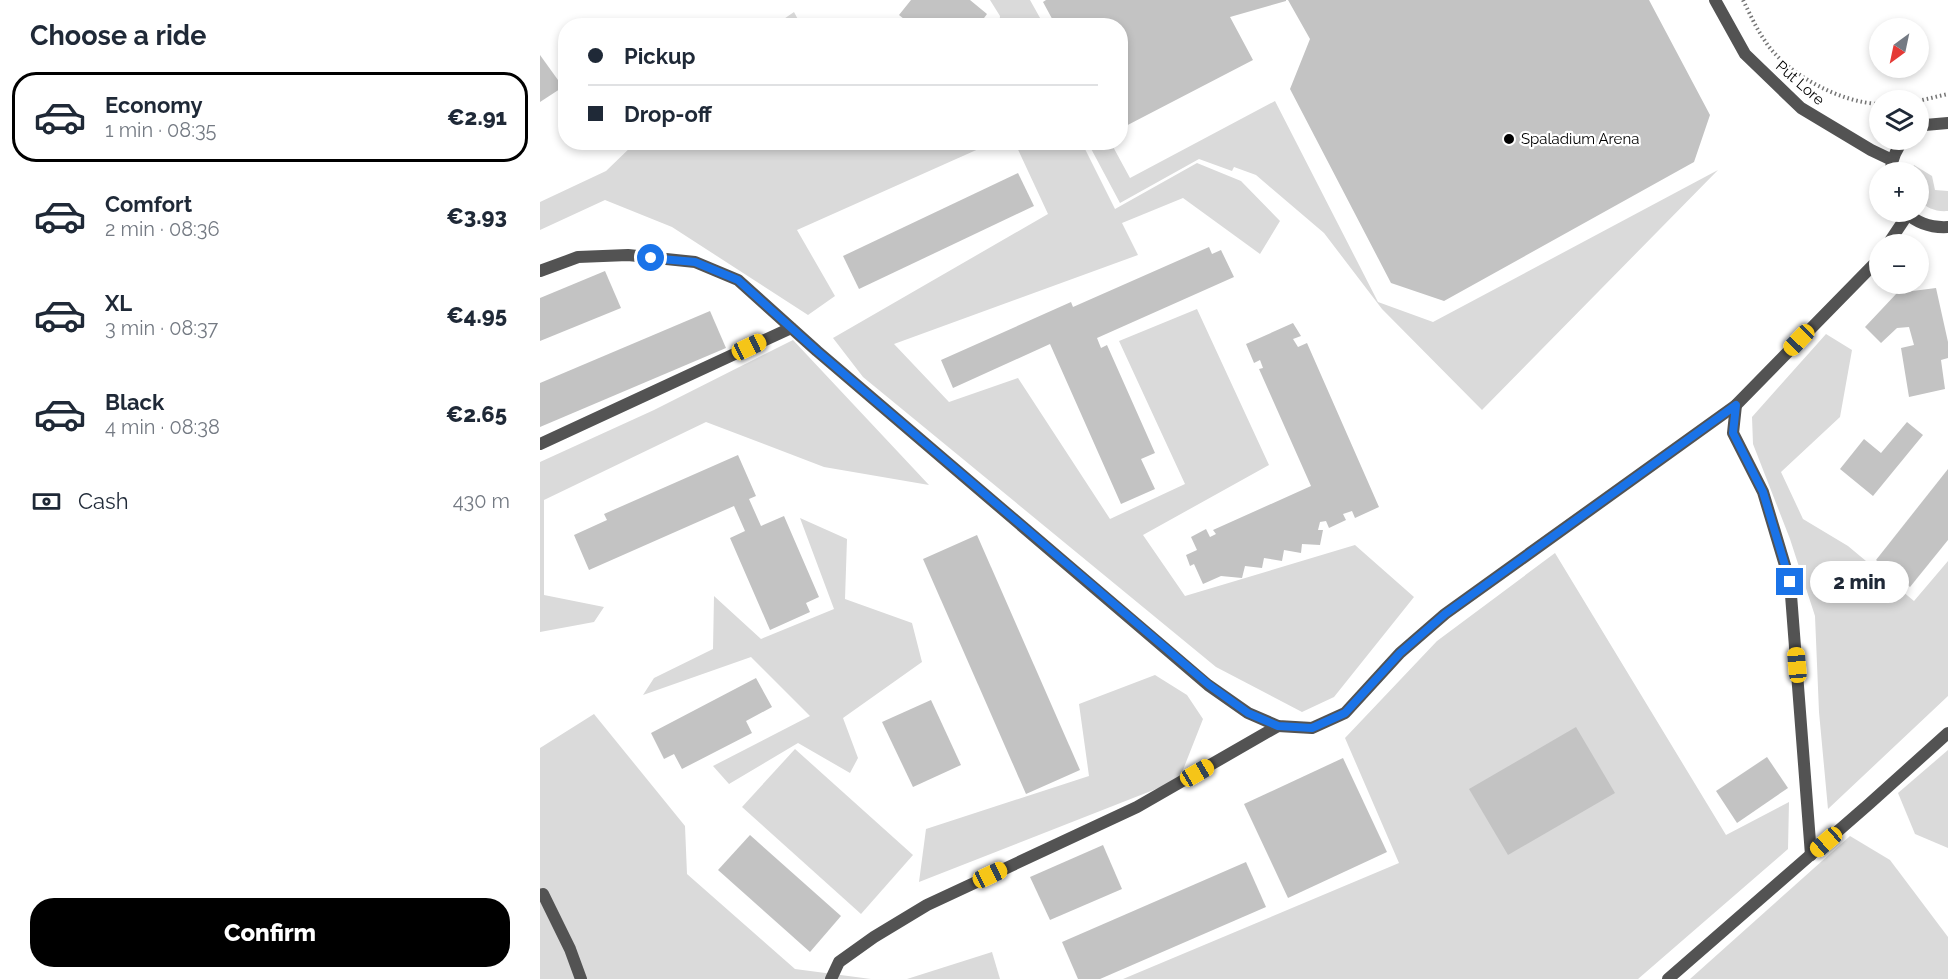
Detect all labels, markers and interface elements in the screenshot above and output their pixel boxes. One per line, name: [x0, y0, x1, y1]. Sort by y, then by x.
north arrow: [1869, 18, 1929, 78]
map controls: [1869, 18, 1929, 294]
text: Choose a ride: [30, 20, 206, 51]
text: Pickup: [624, 43, 696, 69]
street label: Put Lore: [1772, 57, 1828, 109]
icon: car: [33, 90, 87, 144]
button: layers: [1869, 90, 1929, 150]
text: Economy: [105, 92, 203, 118]
text: Drop-off: [624, 101, 712, 127]
text: €2.91: [447, 104, 507, 130]
text: 1 min · 08:35: [105, 118, 216, 142]
place label: Spaladium Arena: [1521, 130, 1639, 148]
marker: Spaladium Arena: [1502, 132, 1516, 146]
button: +: [1869, 162, 1929, 222]
icon: car: [33, 189, 87, 243]
text: Comfort: [105, 191, 192, 217]
text: €3.93: [446, 203, 507, 229]
text: 2 min · 08:36: [105, 217, 220, 241]
button: −: [1869, 234, 1929, 294]
route start: [637, 244, 664, 271]
icon: car: [33, 288, 87, 342]
text: XL: [105, 290, 132, 316]
text: €4.95: [446, 302, 507, 328]
text: 3 min · 08:37: [105, 316, 218, 340]
car: [1780, 321, 1818, 359]
car: [729, 331, 769, 363]
icon: car: [33, 387, 87, 441]
text: Black: [105, 389, 164, 415]
text: €2.65: [446, 401, 507, 427]
text: 4 min · 08:38: [105, 415, 220, 439]
icon: cash: [30, 485, 63, 518]
text: Cash: [78, 488, 129, 514]
text: 430 m: [453, 489, 510, 513]
callout: 2 min: [1811, 561, 1910, 603]
route end: [1776, 568, 1803, 595]
text: 2 min: [1833, 570, 1886, 594]
car: [1786, 646, 1808, 684]
car: [1177, 756, 1217, 790]
car: [1807, 823, 1845, 861]
car: [970, 859, 1010, 891]
button: Confirm: [30, 898, 510, 967]

